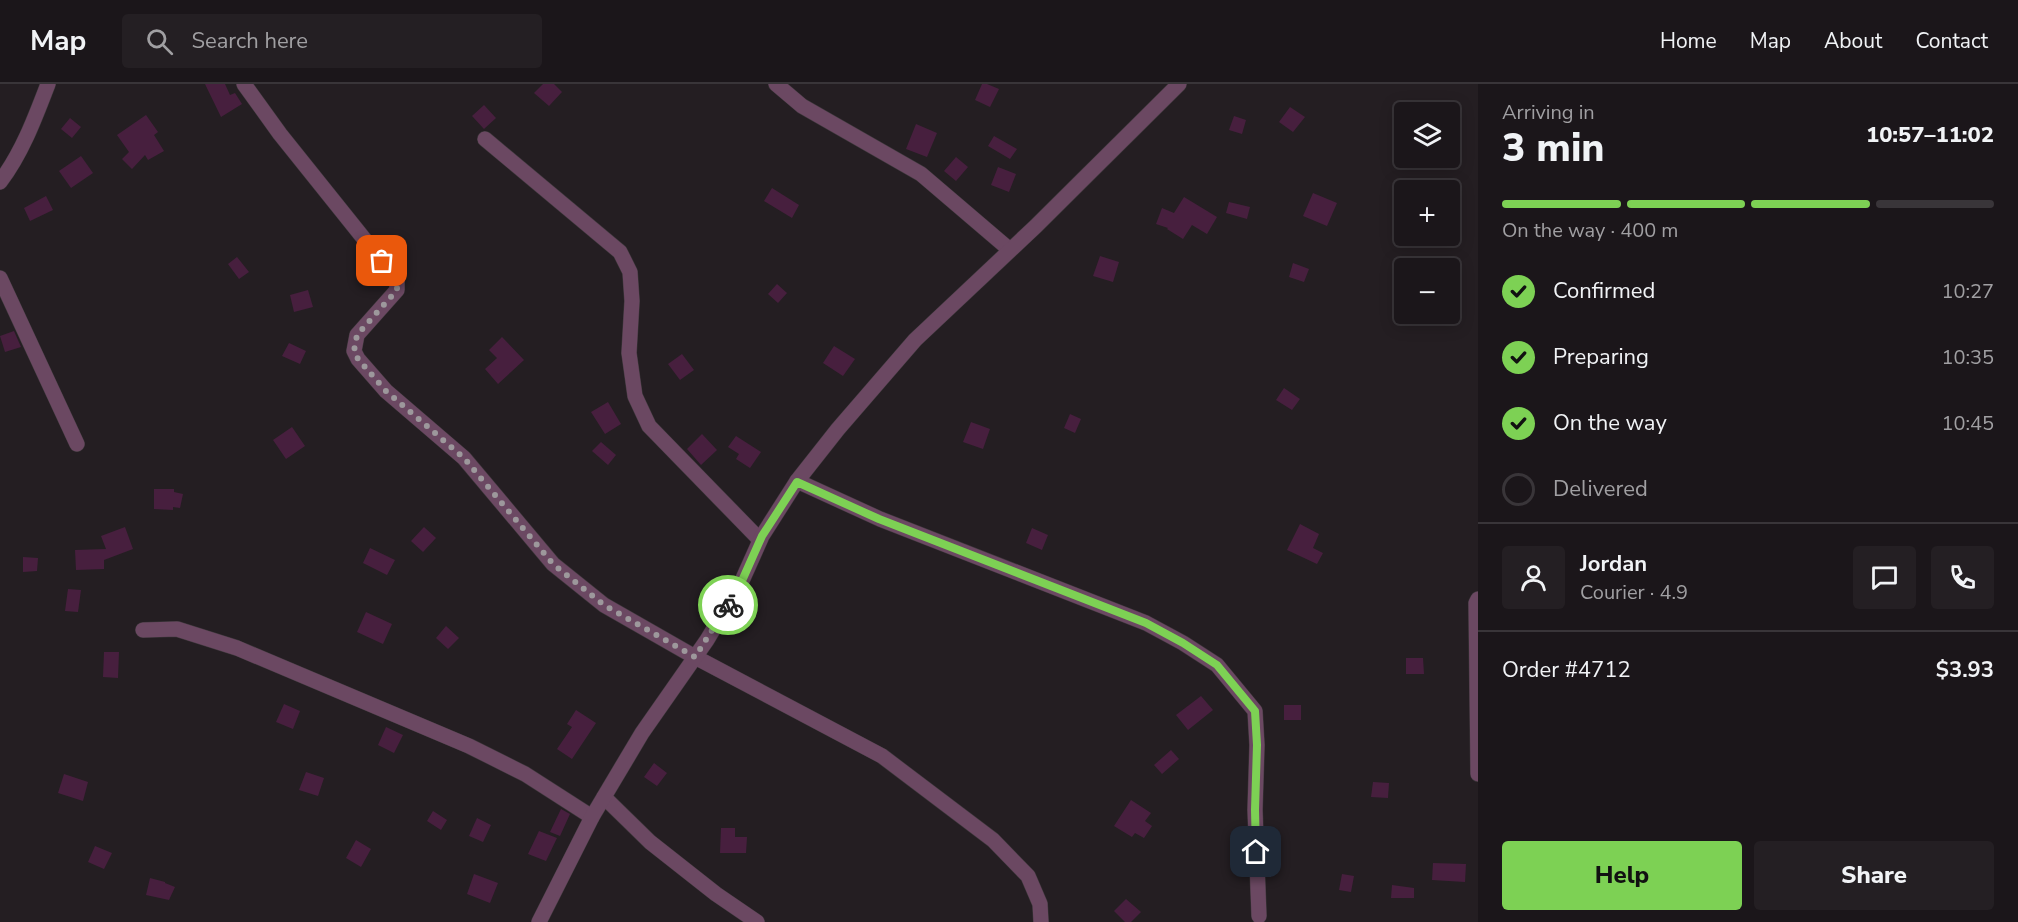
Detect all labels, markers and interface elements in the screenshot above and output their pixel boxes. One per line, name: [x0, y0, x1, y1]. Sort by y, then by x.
search box: [122, 14, 542, 68]
text: Map: [30, 22, 86, 60]
icon: search: [143, 25, 176, 58]
text: Search here: [191, 26, 308, 56]
text: Home: [1660, 27, 1717, 55]
text: Map: [1750, 27, 1791, 55]
text: About: [1824, 27, 1882, 55]
text: Contact: [1915, 27, 1988, 55]
text: Arriving in: [1502, 99, 1595, 126]
map controls: [1394, 102, 1460, 324]
button: layers: [1394, 102, 1460, 168]
text: 10:57–11:02: [1866, 120, 1994, 150]
text: 3 min: [1502, 122, 1605, 175]
button: +: [1394, 180, 1460, 246]
text: On the way · 400 m: [1502, 217, 1678, 244]
pin: [356, 235, 407, 286]
icon: bag: [365, 244, 398, 277]
button: −: [1394, 258, 1460, 324]
icon: check: [1502, 275, 1535, 308]
text: Confirmed: [1553, 276, 1655, 306]
text: 10:27: [1941, 278, 1994, 305]
icon: check: [1502, 341, 1535, 374]
text: Preparing: [1553, 342, 1649, 372]
text: 10:35: [1941, 344, 1994, 371]
icon: check: [1502, 407, 1535, 440]
text: On the way: [1553, 408, 1667, 438]
text: 10:45: [1941, 410, 1994, 437]
text: Delivered: [1553, 474, 1648, 504]
button: person: [1502, 546, 1565, 609]
button: chat: [1853, 546, 1916, 609]
button: phone: [1931, 546, 1994, 609]
text: Jordan: [1580, 549, 1647, 579]
courier: [698, 575, 758, 635]
text: Courier · 4.9: [1580, 579, 1688, 606]
icon: bike: [712, 589, 745, 622]
text: Order #4712: [1502, 655, 1631, 685]
text: $3.93: [1936, 655, 1994, 685]
pin: [1230, 826, 1281, 877]
icon: home: [1239, 835, 1272, 868]
button: Help: [1502, 841, 1742, 910]
button: Share: [1754, 841, 1994, 910]

